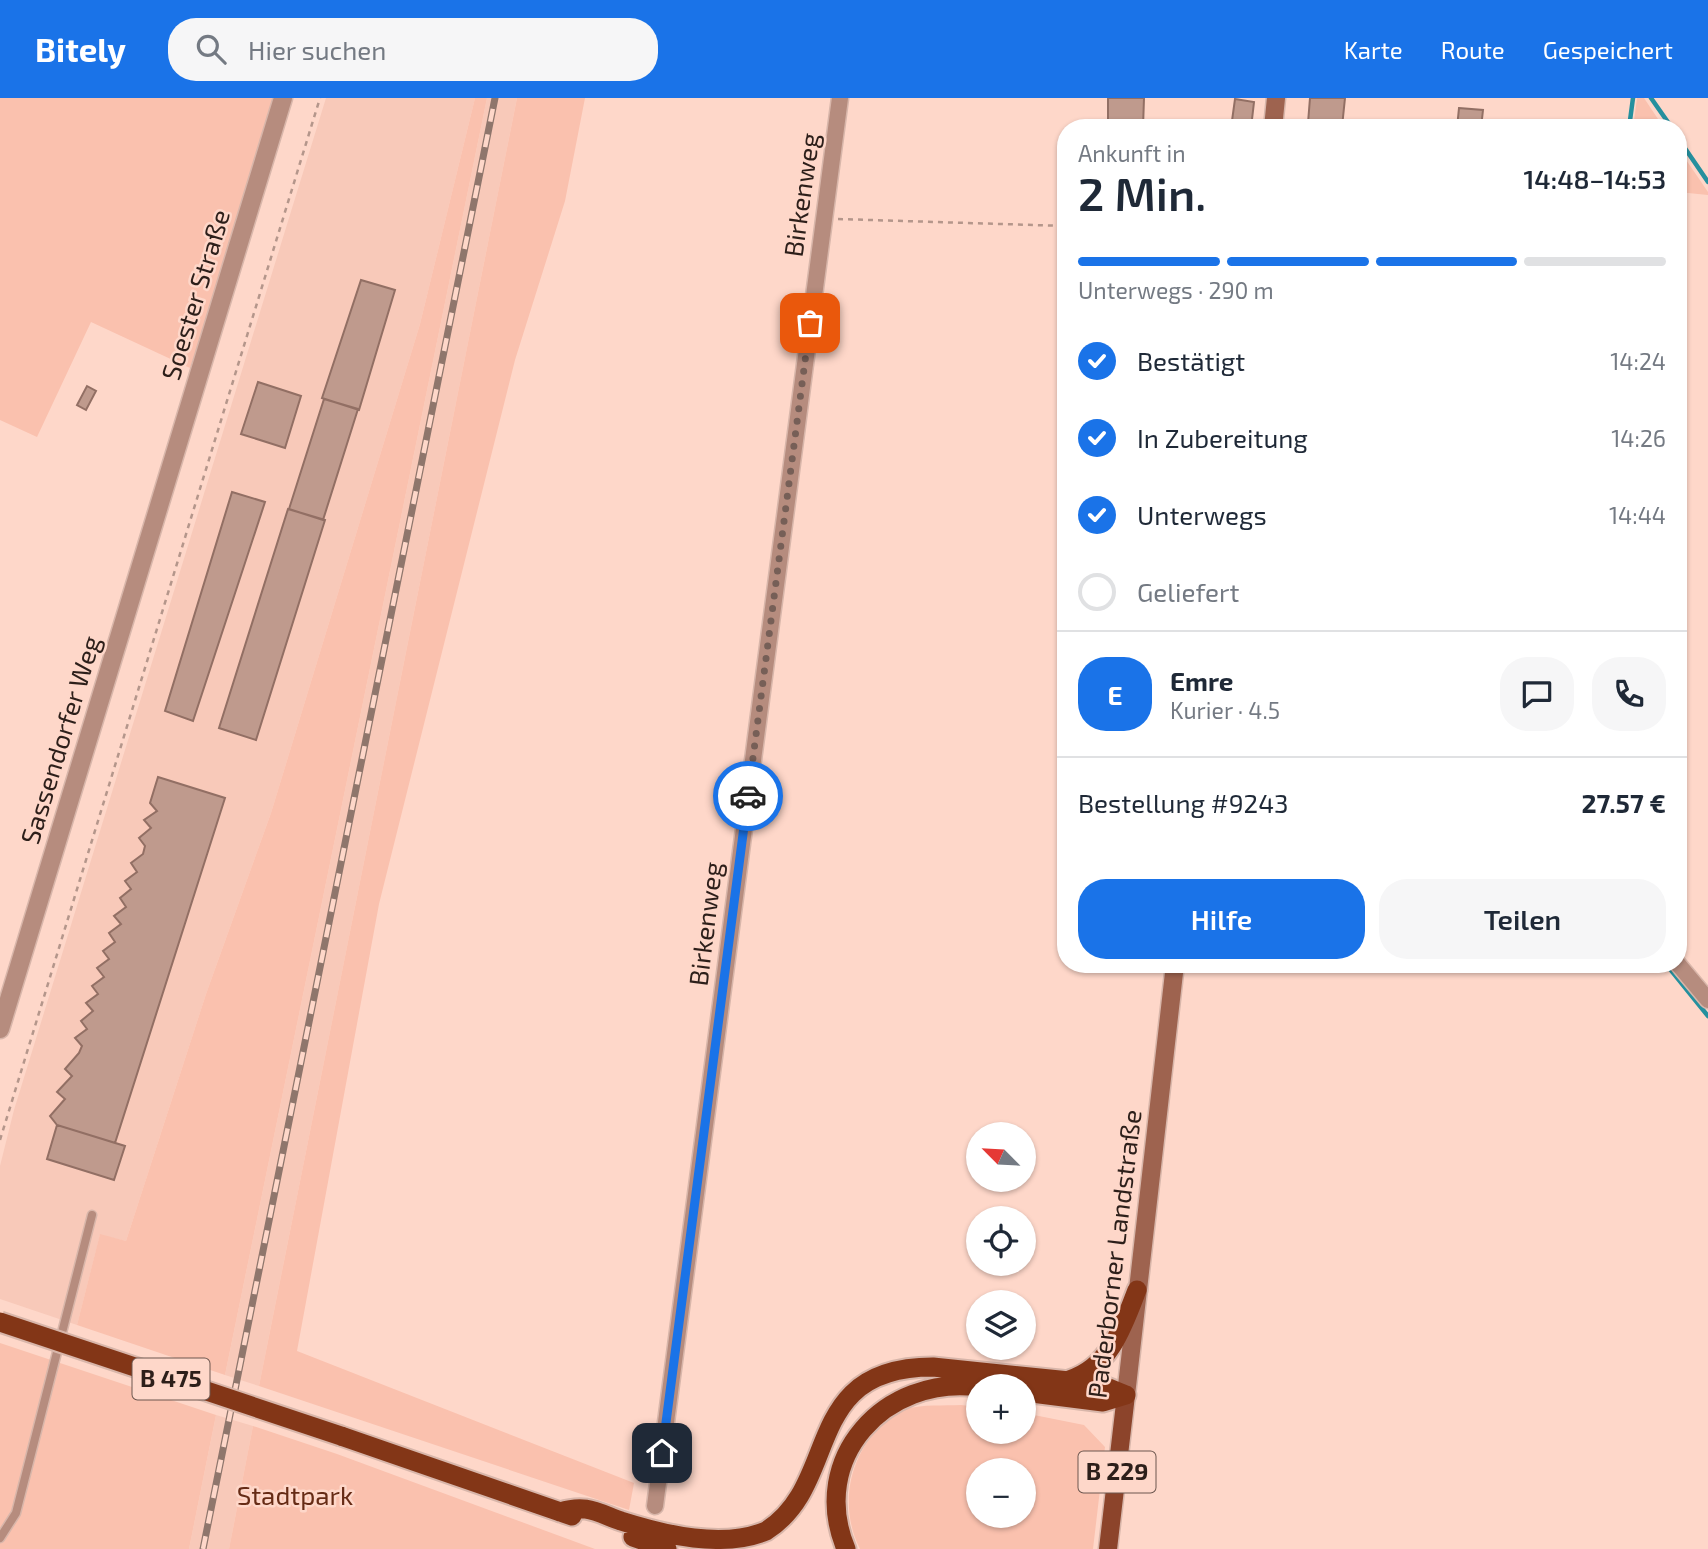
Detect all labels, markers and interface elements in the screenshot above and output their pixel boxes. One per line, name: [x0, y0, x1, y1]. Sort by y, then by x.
search box: [168, 18, 658, 81]
text: Bitely: [35, 29, 126, 69]
icon: search: [192, 30, 230, 68]
text: Hier suchen: [248, 34, 386, 65]
text: Karte: [1344, 35, 1403, 64]
text: Route: [1441, 35, 1505, 64]
text: Gespeichert: [1543, 35, 1673, 64]
street label: Birkenweg: [776, 131, 825, 259]
text: Ankunft in: [1078, 139, 1186, 167]
text: 14:48–14:53: [1523, 163, 1666, 194]
text: 2 Min.: [1078, 165, 1206, 220]
street label: Soester Straße: [154, 206, 235, 384]
text: Unterwegs · 290 m: [1078, 276, 1274, 304]
pin: [780, 293, 840, 353]
icon: bag: [791, 304, 829, 342]
icon: check: [1078, 342, 1116, 380]
text: Bestätigt: [1137, 345, 1245, 376]
text: 14:24: [1610, 347, 1666, 375]
icon: check: [1078, 419, 1116, 457]
text: In Zubereitung: [1137, 422, 1308, 453]
text: 14:26: [1611, 424, 1666, 452]
icon: check: [1078, 496, 1116, 534]
text: Unterwegs: [1137, 499, 1267, 530]
text: 14:44: [1609, 501, 1666, 529]
text: Geliefert: [1137, 576, 1239, 607]
street label: Sassendorfer Weg: [13, 632, 106, 847]
button: chat: [1500, 657, 1574, 731]
button: phone: [1592, 657, 1666, 731]
text: Emre: [1170, 665, 1233, 696]
text: E: [1107, 679, 1123, 710]
text: Kurier · 4.5: [1170, 696, 1280, 724]
courier: [713, 761, 783, 831]
icon: car: [729, 777, 767, 815]
text: Bestellung #9243: [1078, 787, 1289, 818]
text: 27.57 €: [1582, 787, 1666, 818]
street label: Birkenweg: [682, 860, 727, 988]
button: Hilfe: [1078, 879, 1365, 959]
button: Teilen: [1379, 879, 1666, 959]
street label: Paderborner Landstraße: [1080, 1108, 1147, 1400]
north arrow: [966, 1122, 1036, 1192]
map controls: [966, 1122, 1036, 1528]
button: locate: [966, 1206, 1036, 1276]
button: layers: [966, 1290, 1036, 1360]
road number: B 475: [132, 1358, 210, 1400]
button: +: [966, 1374, 1036, 1444]
pin: [632, 1423, 692, 1483]
icon: home: [643, 1434, 681, 1472]
road number: B 229: [1078, 1452, 1156, 1492]
button: −: [966, 1458, 1036, 1528]
park label: Stadtpark: [237, 1479, 353, 1510]

